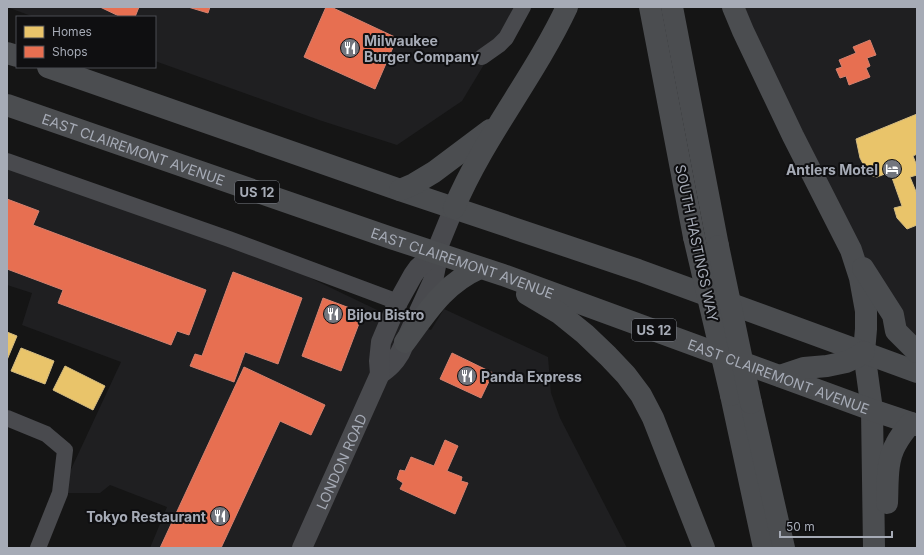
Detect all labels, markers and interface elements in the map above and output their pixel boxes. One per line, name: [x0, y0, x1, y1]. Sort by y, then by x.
legend: [16, 16, 156, 68]
text: Homes: [52, 24, 92, 39]
place label: Milwaukee Burger Company: [364, 32, 480, 65]
restaurant icon: Milwaukee Burger Company: [339, 37, 361, 59]
text: Shops: [52, 44, 88, 59]
street label: EAST CLAIREMONT AVENUE: [40, 109, 227, 188]
hotel icon: Antlers Motel: [881, 158, 903, 180]
place label: Antlers Motel: [786, 161, 878, 178]
street label: SOUTH HASTINGS WAY: [672, 163, 722, 324]
road number: US 12: [235, 181, 279, 203]
street label: EAST CLAIREMONT AVENUE: [369, 223, 556, 301]
restaurant icon: Bijou Bistro: [322, 303, 344, 325]
place label: Bijou Bistro: [347, 306, 425, 323]
road number: US 12: [632, 319, 676, 341]
street label: EAST CLAIREMONT AVENUE: [686, 335, 872, 417]
restaurant icon: Panda Express: [456, 365, 478, 387]
place label: Panda Express: [481, 368, 582, 385]
street label: LONDON ROAD: [312, 411, 370, 512]
restaurant icon: Tokyo Restaurant: [209, 505, 231, 527]
place label: Tokyo Restaurant: [86, 508, 206, 525]
scale bar: [780, 513, 892, 539]
text: 50 m: [786, 519, 815, 534]

